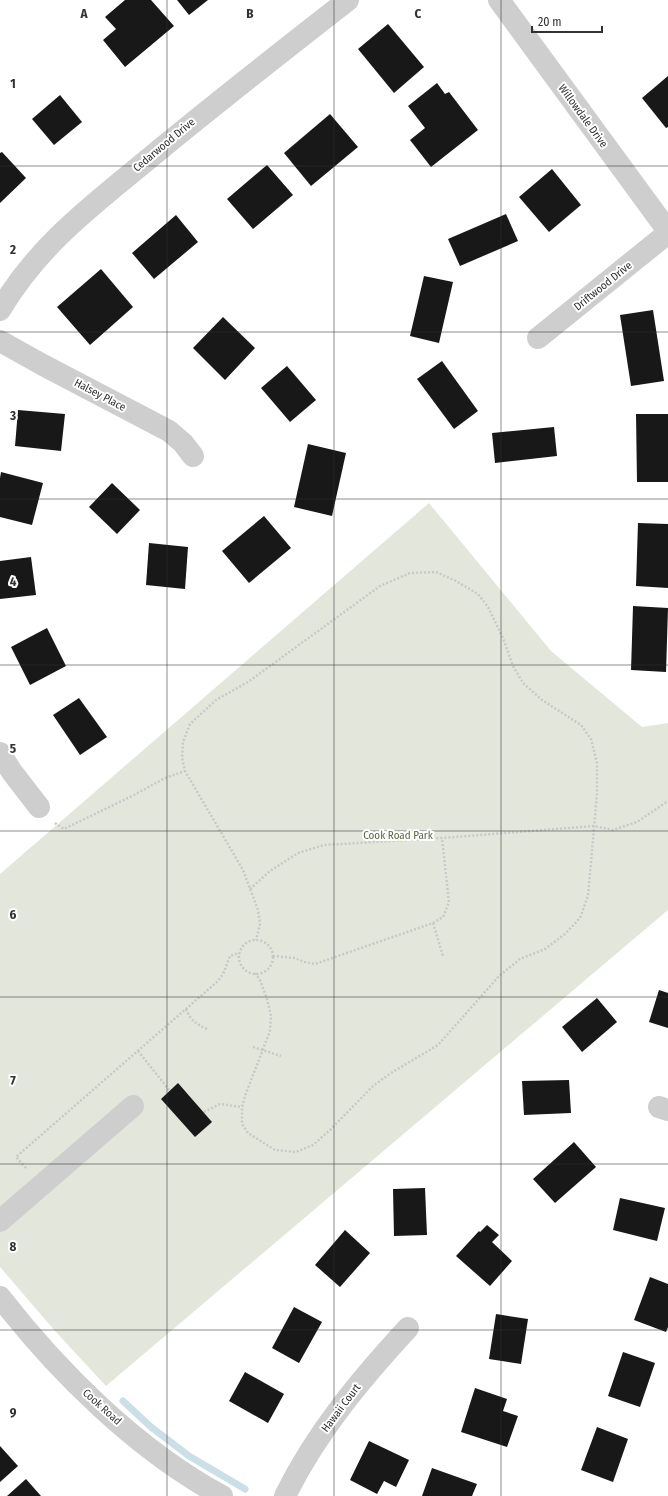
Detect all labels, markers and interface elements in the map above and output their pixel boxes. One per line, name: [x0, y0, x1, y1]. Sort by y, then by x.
text: A: [79, 6, 88, 21]
text: B: [246, 6, 254, 21]
text: C: [415, 6, 422, 21]
scale bar: [532, 8, 602, 34]
text: 20 m: [538, 15, 562, 29]
text: 1: [10, 76, 16, 91]
street label: Willowdale Drive: [556, 82, 610, 150]
street label: Cedarwood Drive: [131, 115, 197, 175]
text: 2: [9, 242, 16, 257]
street label: Driftwood Drive: [572, 259, 634, 313]
street label: Halsey Place: [72, 376, 128, 414]
text: 3: [9, 408, 16, 423]
text: 4: [10, 574, 17, 589]
text: 5: [10, 741, 16, 756]
park label: Cook Road Park: [363, 829, 434, 842]
text: 6: [10, 907, 17, 922]
text: 7: [10, 1073, 16, 1088]
text: 8: [10, 1239, 17, 1254]
street label: Hawaii Court: [319, 1381, 364, 1435]
street label: Cook Road: [80, 1386, 124, 1428]
text: 9: [10, 1405, 17, 1420]

